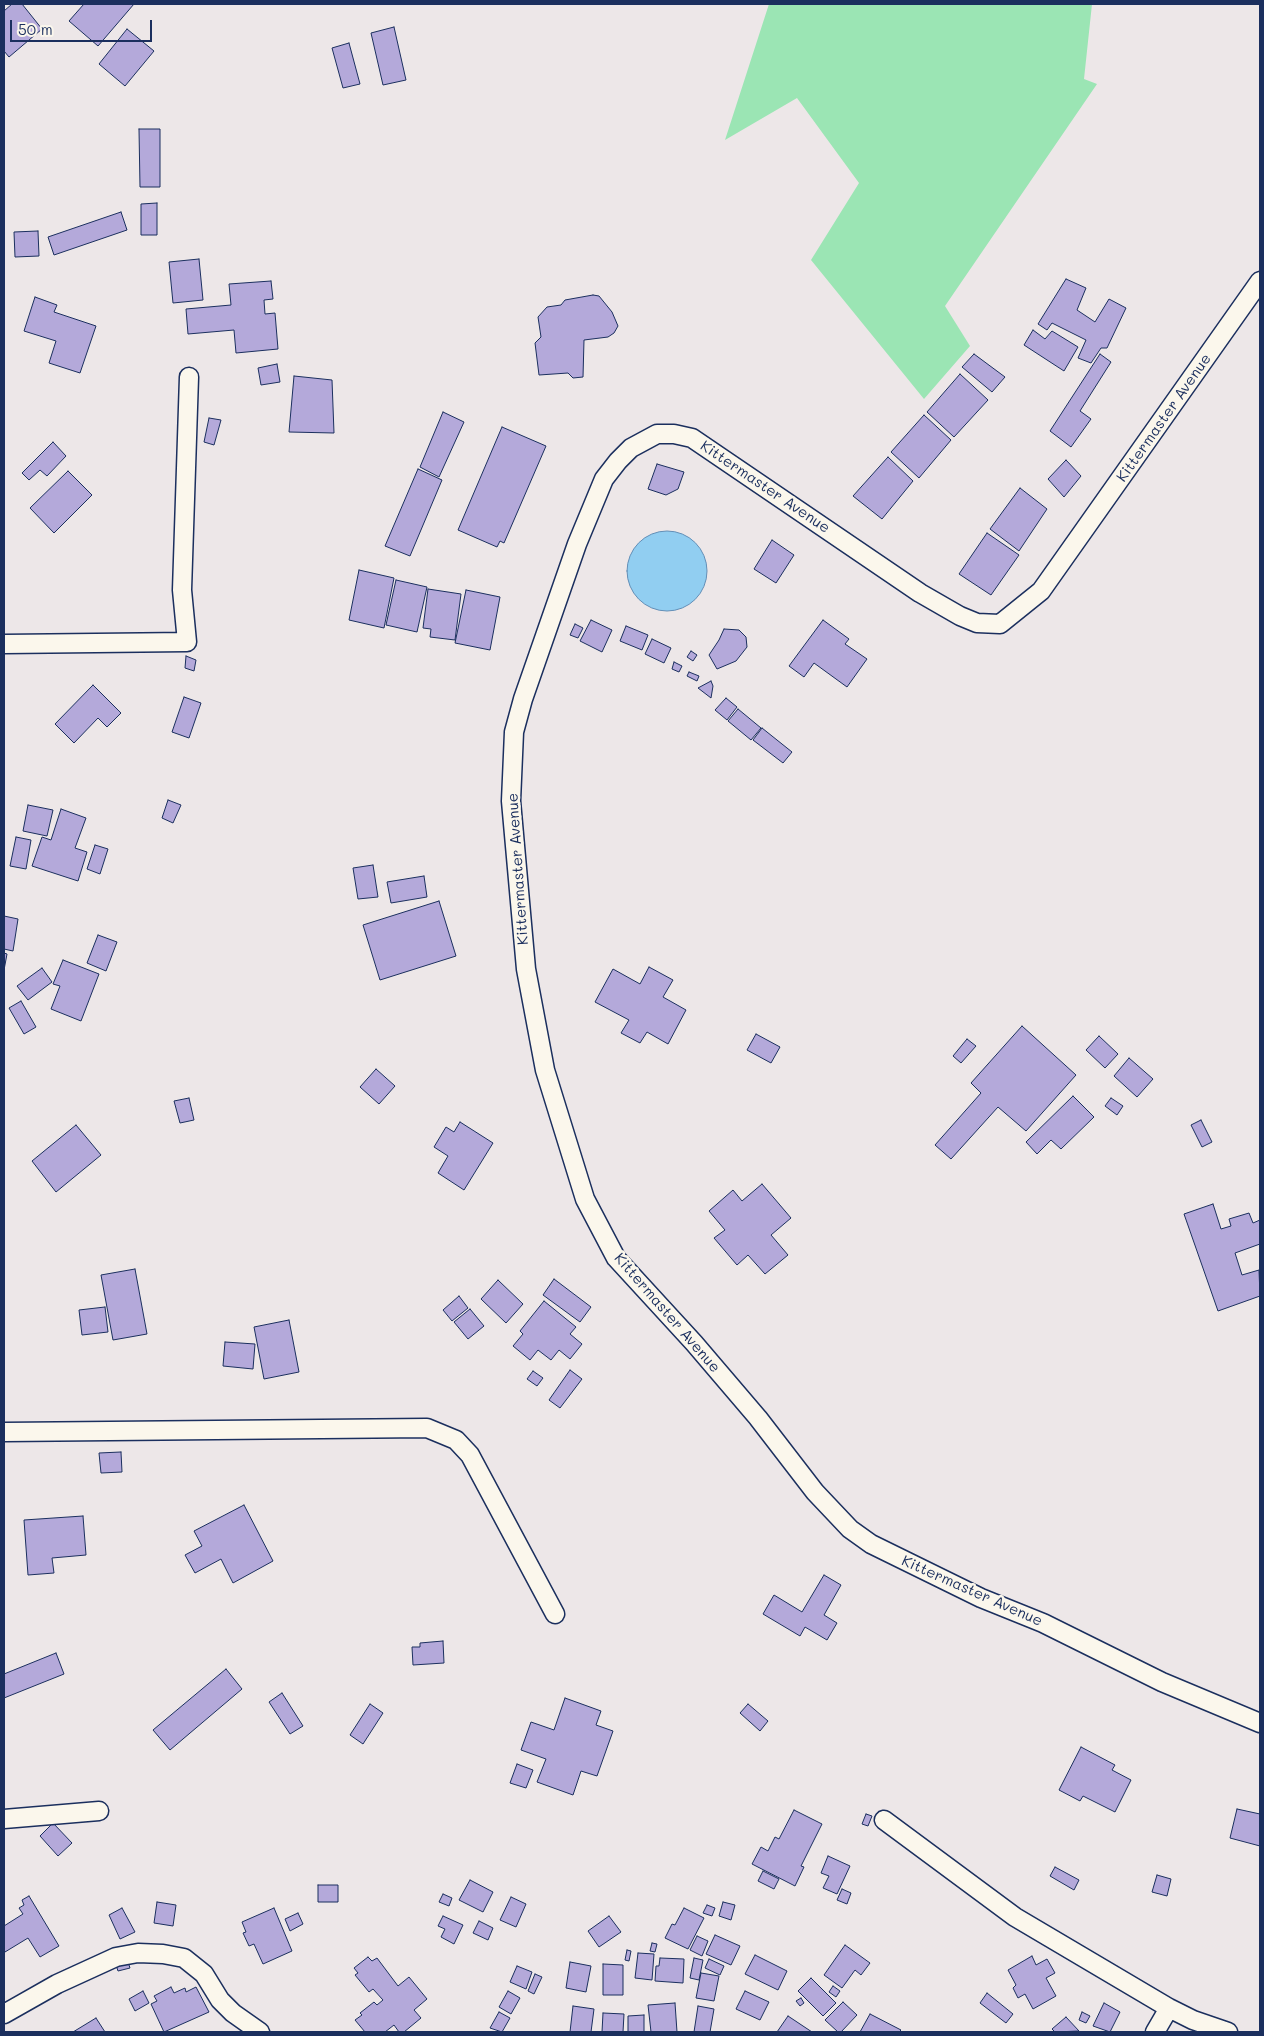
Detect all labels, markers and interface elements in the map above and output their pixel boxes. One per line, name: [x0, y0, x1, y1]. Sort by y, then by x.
scale bar: [12, 10, 155, 42]
text: 50 m: [18, 19, 53, 39]
street label: Kittermaster Avenue: [1113, 350, 1215, 486]
street label: Kittermaster Avenue: [697, 437, 833, 537]
street label: Kittermaster Avenue: [504, 792, 532, 946]
street label: Kittermaster Avenue: [610, 1250, 724, 1376]
street label: Kittermaster Avenue: [899, 1552, 1045, 1630]

